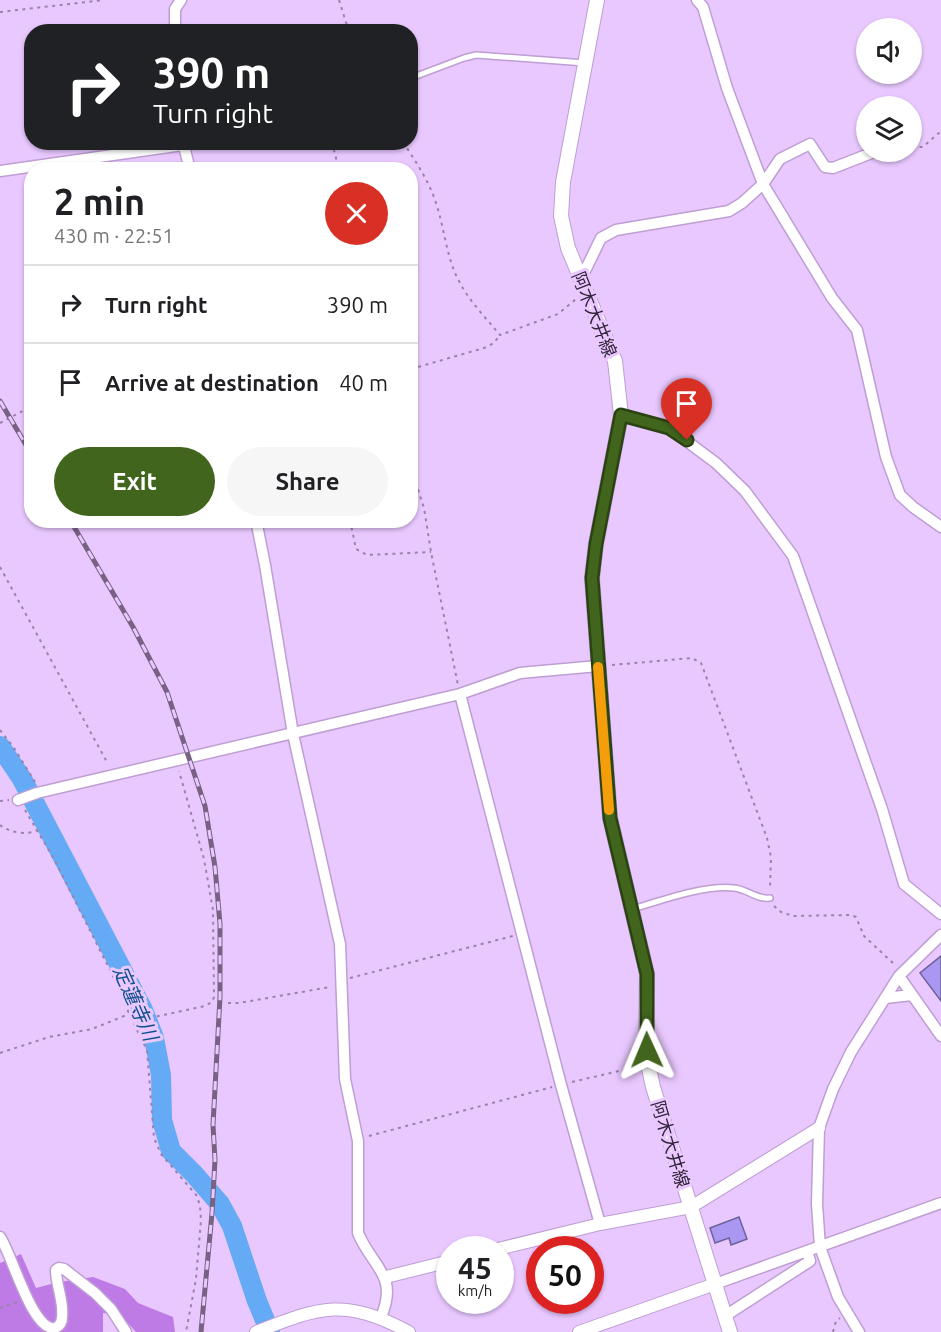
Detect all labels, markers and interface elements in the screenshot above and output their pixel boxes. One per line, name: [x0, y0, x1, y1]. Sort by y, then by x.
map controls: [856, 18, 922, 162]
button: sound: [856, 18, 922, 84]
icon: right: [54, 48, 132, 126]
text: 390 m: [153, 49, 270, 96]
button: layers: [856, 96, 922, 162]
text: Turn right: [153, 98, 273, 128]
text: 2 min: [54, 181, 145, 222]
button: close: [325, 182, 388, 245]
text: 430 m · 22:51: [54, 224, 174, 247]
street label: 阿木大井線: [569, 269, 621, 359]
icon: right: [54, 288, 87, 321]
text: Turn right: [105, 292, 207, 317]
text: 390 m: [327, 292, 388, 317]
icon: arrive: [54, 366, 87, 399]
text: Arrive at destination: [105, 370, 319, 395]
text: 40 m: [339, 370, 388, 395]
pin: [661, 378, 712, 440]
icon: arrive: [670, 387, 703, 420]
button: Exit: [54, 447, 215, 516]
button: Share: [227, 447, 388, 516]
water label: 定蓮寺川: [109, 962, 164, 1046]
position arrow: [615, 1018, 679, 1082]
street label: 阿木大井線: [648, 1098, 694, 1190]
speed limit sign: 50: [526, 1236, 604, 1314]
text: 45: [458, 1251, 492, 1285]
text: km/h: [458, 1282, 492, 1299]

